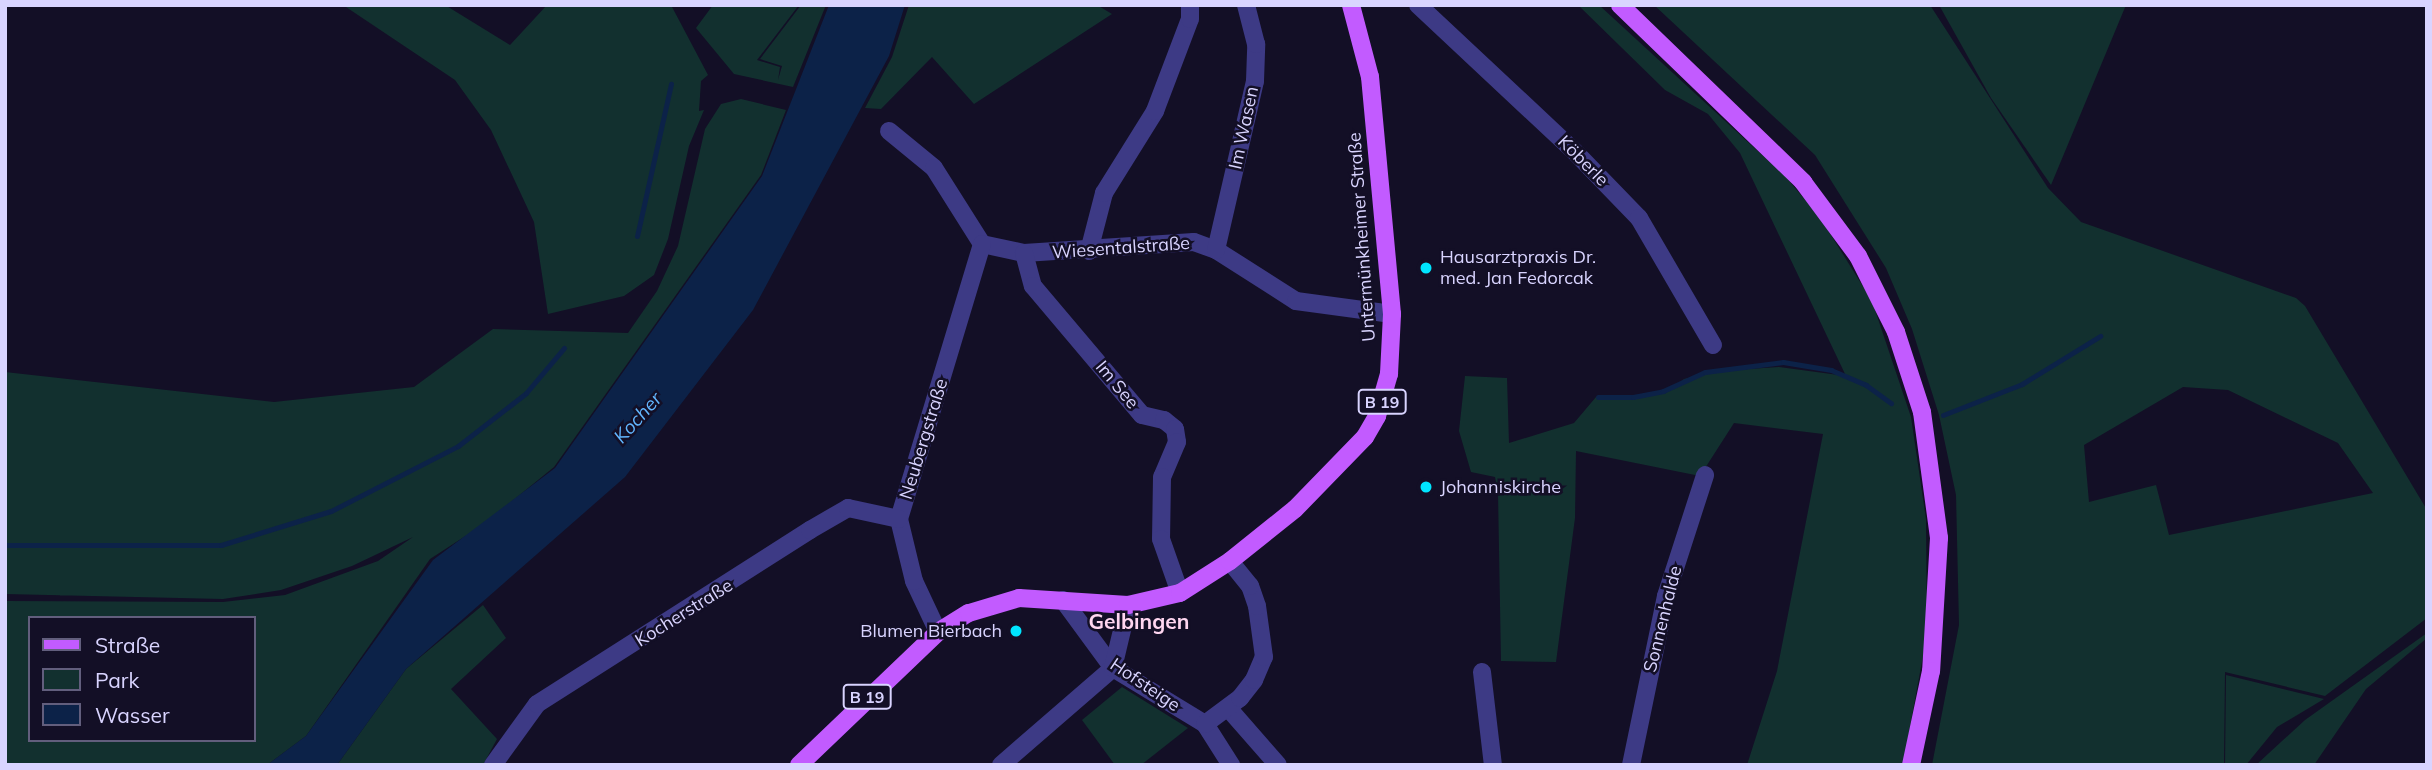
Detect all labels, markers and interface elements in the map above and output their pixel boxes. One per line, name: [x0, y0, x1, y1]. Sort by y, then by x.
street label: Im Wasen: [1225, 85, 1263, 171]
street label: Köberle: [1553, 131, 1613, 191]
street label: Untermünkheimer Straße: [1344, 132, 1380, 342]
street label: Wiesentalstraße: [1051, 232, 1191, 264]
place label: Hausarztpraxis Dr. med. Jan Fedorcak: [1440, 247, 1596, 290]
marker: Hausarztpraxis Dr. med. Jan Fedorcak: [1418, 260, 1434, 276]
street label: Im See: [1091, 357, 1143, 413]
street label: Neubergstraße: [895, 376, 953, 502]
water label: Kocher: [609, 388, 667, 448]
road number: B 19: [1358, 390, 1406, 414]
place label: Johanniskirche: [1440, 476, 1561, 498]
marker: Johanniskirche: [1418, 479, 1434, 495]
street label: Sonnenhalde: [1639, 563, 1687, 675]
street label: Kocherstraße: [631, 574, 737, 652]
district label: Gelbingen: [1089, 608, 1189, 634]
legend: [28, 616, 256, 742]
place label: Blumen Bierbach: [860, 620, 1002, 642]
marker: Blumen Bierbach: [1008, 623, 1024, 639]
text: Straße: [95, 632, 160, 658]
street label: Hofsteige: [1106, 654, 1184, 716]
text: Park: [95, 667, 139, 693]
road number: B 19: [842, 684, 892, 710]
text: Wasser: [95, 702, 170, 728]

